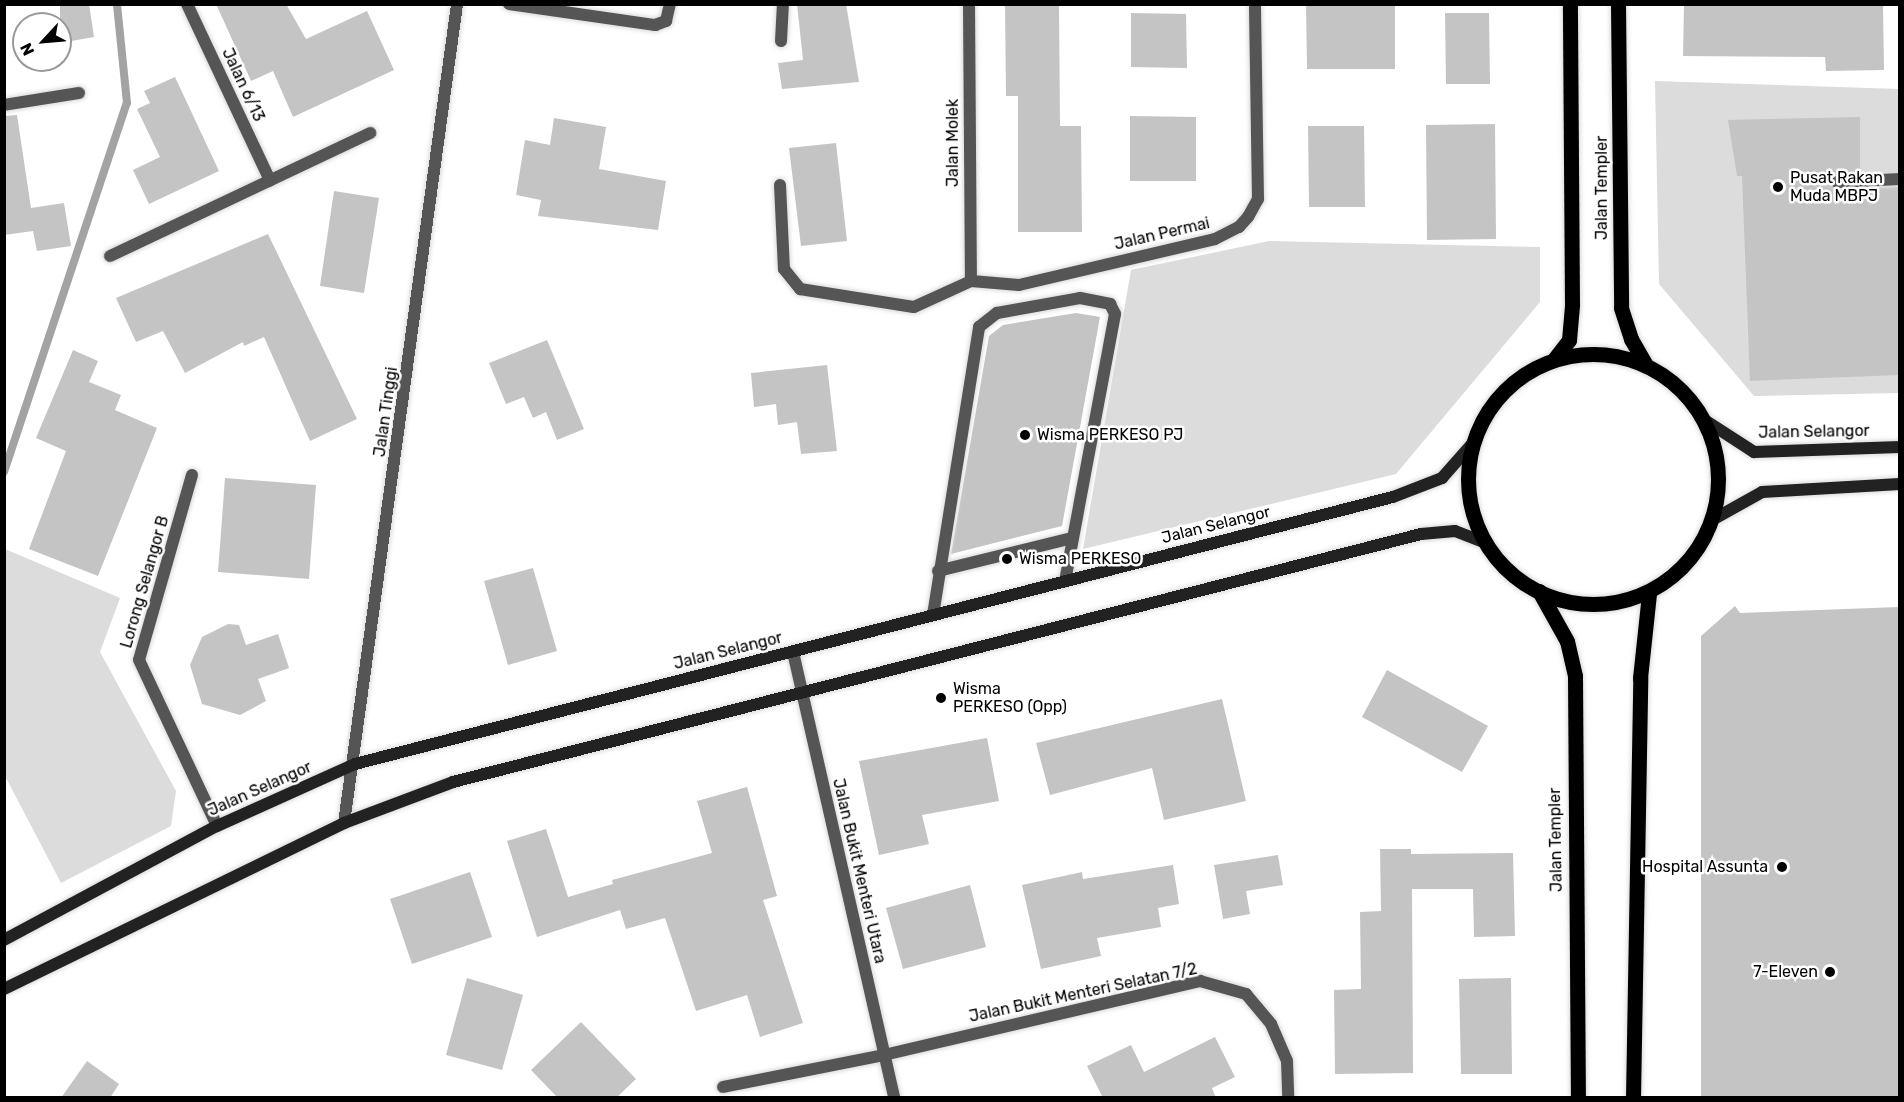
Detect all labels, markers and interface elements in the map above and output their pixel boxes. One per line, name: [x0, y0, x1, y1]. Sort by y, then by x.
north arrow: [12, 12, 72, 72]
text: N: [16, 40, 38, 59]
street label: Jalan 6/13: [218, 45, 268, 125]
street label: Jalan Molek: [943, 99, 963, 187]
street label: Jalan Templer: [1592, 136, 1612, 240]
place label: Pusat Rakan Muda MBPJ: [1790, 168, 1883, 206]
marker: Pusat Rakan Muda MBPJ: [1771, 180, 1785, 194]
street label: Jalan Permai: [1112, 214, 1212, 254]
street label: Jalan Tinggi: [370, 366, 402, 458]
street label: Jalan Selangor: [1758, 421, 1870, 443]
place label: Wisma PERKESO PJ: [1037, 425, 1183, 445]
marker: Wisma PERKESO PJ: [1018, 428, 1032, 442]
street label: Jalan Selangor: [1160, 502, 1272, 548]
street label: Lorong Selangor B: [117, 513, 173, 651]
place label: Wisma PERKESO: [1019, 549, 1141, 569]
marker: Wisma PERKESO: [1000, 552, 1014, 566]
street label: Jalan Selangor: [672, 628, 784, 674]
place label: Wisma PERKESO (Opp): [953, 679, 1067, 717]
marker: Wisma PERKESO (Opp): [934, 691, 948, 705]
street label: Jalan Selangor: [205, 758, 315, 820]
street label: Jalan Bukit Menteri Utara: [828, 777, 890, 965]
street label: Jalan Templer: [1545, 788, 1567, 892]
place label: Hospital Assunta: [1642, 857, 1768, 877]
marker: Hospital Assunta: [1773, 858, 1791, 876]
street label: Jalan Bukit Menteri Selatan 7/2: [967, 959, 1199, 1027]
place label: 7-Eleven: [1753, 962, 1818, 982]
marker: 7-Eleven: [1823, 965, 1837, 979]

